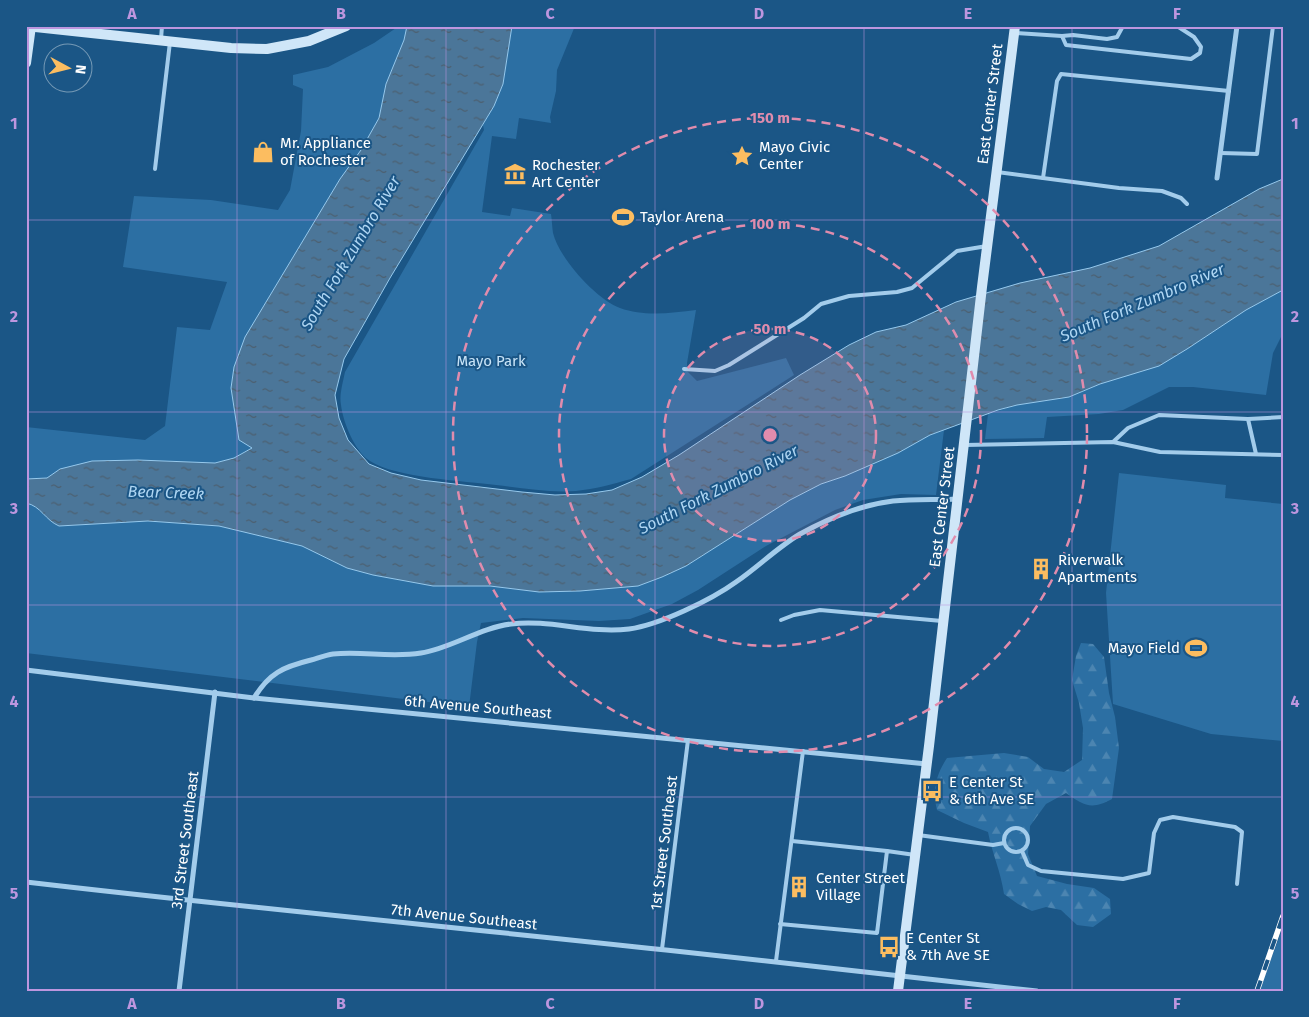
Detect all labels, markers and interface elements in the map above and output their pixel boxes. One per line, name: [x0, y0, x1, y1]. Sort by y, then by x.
text: A: [126, 4, 137, 23]
text: B: [336, 4, 346, 23]
text: C: [545, 4, 555, 23]
text: D: [754, 4, 764, 23]
text: E: [964, 4, 972, 23]
text: F: [1173, 4, 1181, 23]
north arrow: [42, 42, 92, 92]
street label: East Center Street: [974, 42, 1006, 165]
text: N: [71, 64, 89, 75]
text: 150 m: [750, 109, 790, 127]
text: 1: [10, 114, 18, 133]
text: 1: [1291, 114, 1299, 133]
place label: Mr. Appliance of Rochester: [280, 134, 371, 169]
place label: Mayo Civic Center: [759, 138, 830, 173]
shop icon: Mr. Appliance of Rochester: [250, 139, 276, 165]
place icon: Mayo Civic Center: [729, 143, 755, 169]
place label: Rochester Art Center: [532, 156, 600, 191]
museum icon: Rochester Art Center: [502, 161, 528, 187]
water label: South Fork Zumbro River: [296, 172, 405, 335]
sports icon: Taylor Arena: [610, 204, 636, 230]
place label: Taylor Arena: [640, 208, 724, 226]
text: 100 m: [750, 215, 790, 233]
water label: South Fork Zumbro River: [1056, 259, 1228, 346]
text: 2: [10, 307, 18, 326]
text: 2: [1291, 307, 1299, 326]
text: 50 m: [753, 320, 787, 338]
park label: Mayo Park: [456, 352, 526, 370]
centre of rings: [761, 426, 779, 444]
water label: South Fork Zumbro River: [634, 440, 802, 538]
street label: East Center Street: [926, 445, 958, 568]
water label: Bear Creek: [127, 482, 205, 503]
text: 3: [9, 499, 18, 518]
text: 3: [1290, 499, 1299, 518]
place label: Riverwalk Apartments: [1058, 551, 1137, 586]
building icon: Riverwalk Apartments: [1028, 556, 1054, 582]
sports icon: Mayo Field: [1183, 635, 1209, 661]
place label: Mayo Field: [1108, 639, 1180, 657]
text: 4: [9, 692, 19, 711]
street label: 6th Avenue Southeast: [403, 692, 553, 722]
text: 4: [1290, 692, 1300, 711]
street label: 3rd Street Southeast: [168, 769, 202, 910]
place label: E Center St & 6th Ave SE: [949, 773, 1034, 808]
street label: 1st Street Southeast: [647, 774, 681, 912]
bus stop icon: E Center St & 6th Ave SE: [919, 778, 945, 804]
place label: Center Street Village: [816, 869, 905, 904]
building icon: Center Street Village: [786, 874, 812, 900]
text: 5: [10, 884, 19, 903]
text: 5: [1291, 884, 1300, 903]
street label: 7th Avenue Southeast: [390, 900, 539, 934]
place label: E Center St & 7th Ave SE: [906, 929, 990, 964]
bus stop icon: E Center St & 7th Ave SE: [876, 934, 902, 960]
text: A: [126, 994, 137, 1013]
text: B: [336, 994, 346, 1013]
text: C: [545, 994, 555, 1013]
text: D: [754, 994, 764, 1013]
text: E: [964, 994, 972, 1013]
text: F: [1173, 994, 1181, 1013]

